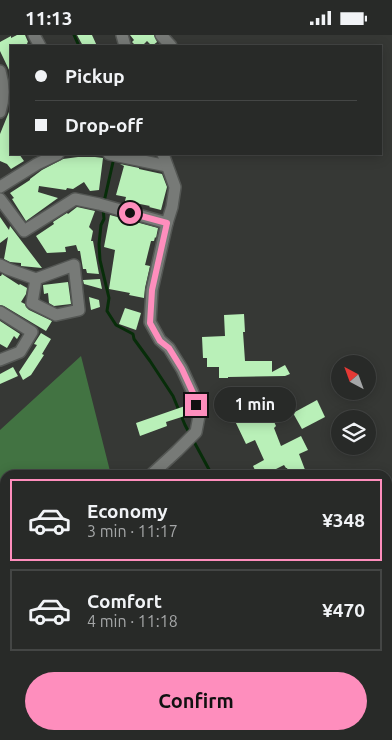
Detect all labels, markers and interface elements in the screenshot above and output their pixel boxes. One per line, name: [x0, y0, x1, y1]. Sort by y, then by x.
text: 11:13: [25, 7, 73, 29]
text: Pickup: [65, 65, 125, 87]
text: Drop-off: [65, 114, 143, 136]
route start: [119, 202, 141, 224]
north arrow: [331, 355, 376, 400]
map controls: [331, 355, 376, 455]
callout: 1 min: [214, 387, 296, 423]
route end: [185, 394, 207, 416]
text: 1 min: [235, 395, 275, 413]
button: layers: [331, 410, 376, 455]
icon: car: [27, 498, 72, 543]
text: Economy: [87, 500, 168, 522]
text: ¥348: [322, 509, 365, 531]
text: 3 min · 11:17: [87, 522, 178, 540]
icon: car: [27, 588, 72, 633]
text: Comfort: [87, 590, 162, 612]
text: ¥470: [322, 599, 365, 621]
text: 4 min · 11:18: [87, 612, 178, 630]
button: Confirm: [25, 672, 367, 730]

